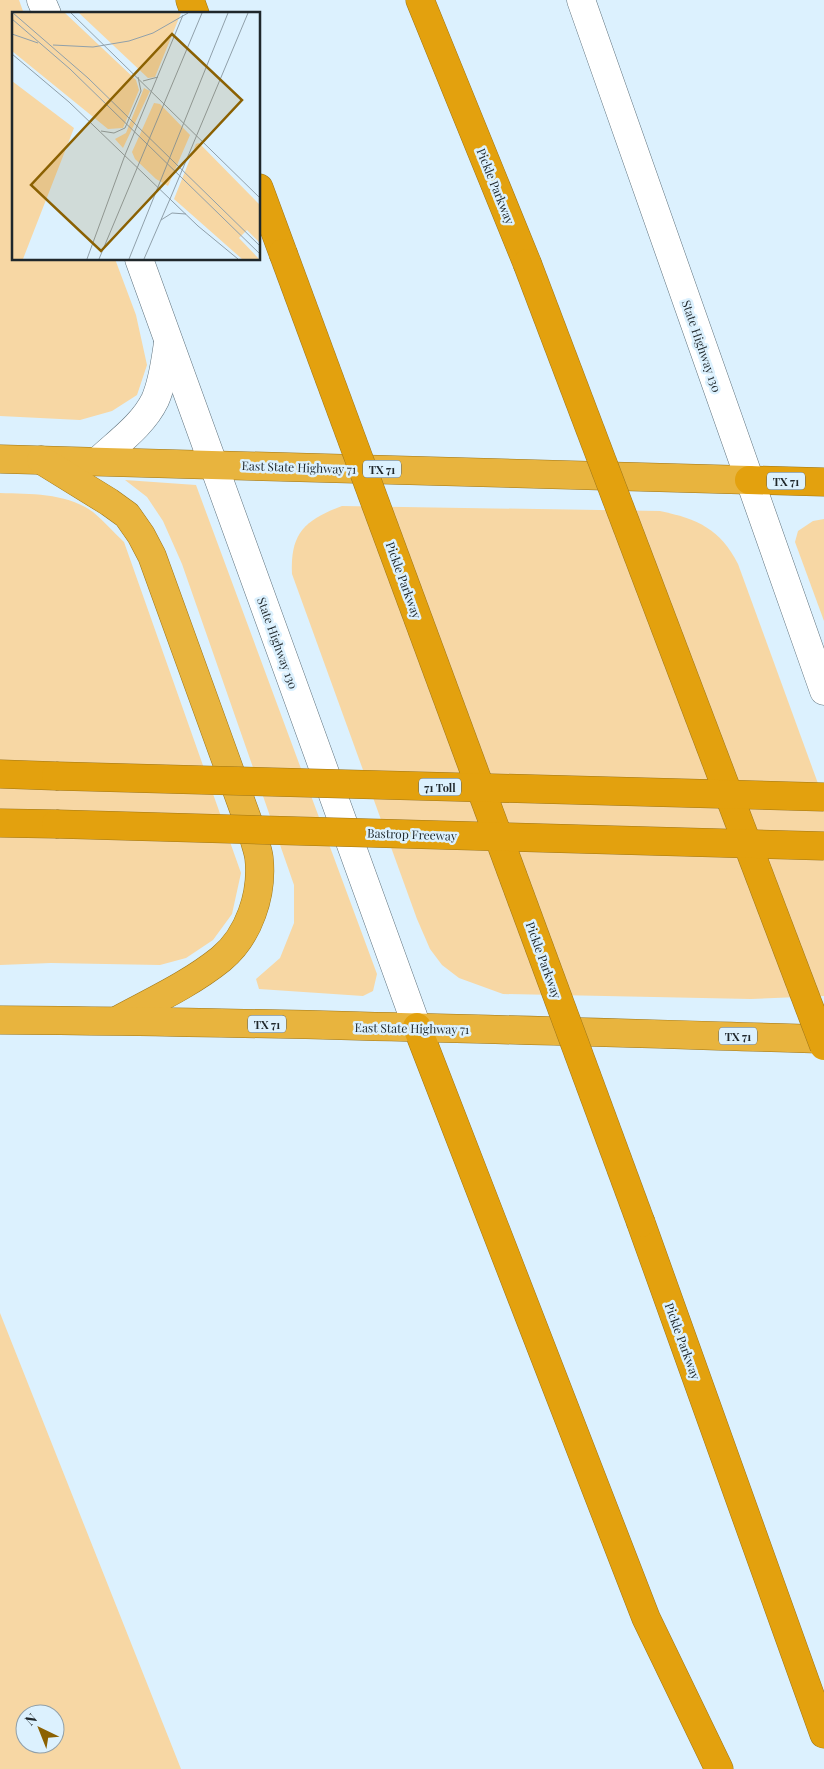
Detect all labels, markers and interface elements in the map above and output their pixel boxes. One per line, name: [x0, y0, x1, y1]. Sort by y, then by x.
inset map: [12, 12, 260, 260]
street label: Pickle Parkway: [473, 146, 519, 226]
street label: State Highway 130: [679, 298, 725, 394]
street label: East State Highway 71: [241, 457, 357, 477]
road number: TX 71: [363, 460, 401, 478]
road number: TX 71: [767, 472, 805, 490]
street label: Pickle Parkway: [383, 539, 425, 621]
street label: State Highway 130: [254, 595, 302, 691]
road number: 71 Toll: [419, 779, 461, 796]
street label: Bastrop Freeway: [367, 824, 457, 844]
street label: Pickle Parkway: [523, 919, 565, 1001]
road number: TX 71: [248, 1016, 286, 1032]
street label: East State Highway 71: [355, 1019, 470, 1037]
road number: TX 71: [719, 1028, 757, 1044]
street label: Pickle Parkway: [662, 1300, 704, 1382]
north arrow: [15, 1704, 65, 1754]
text: N: [21, 1709, 41, 1730]

